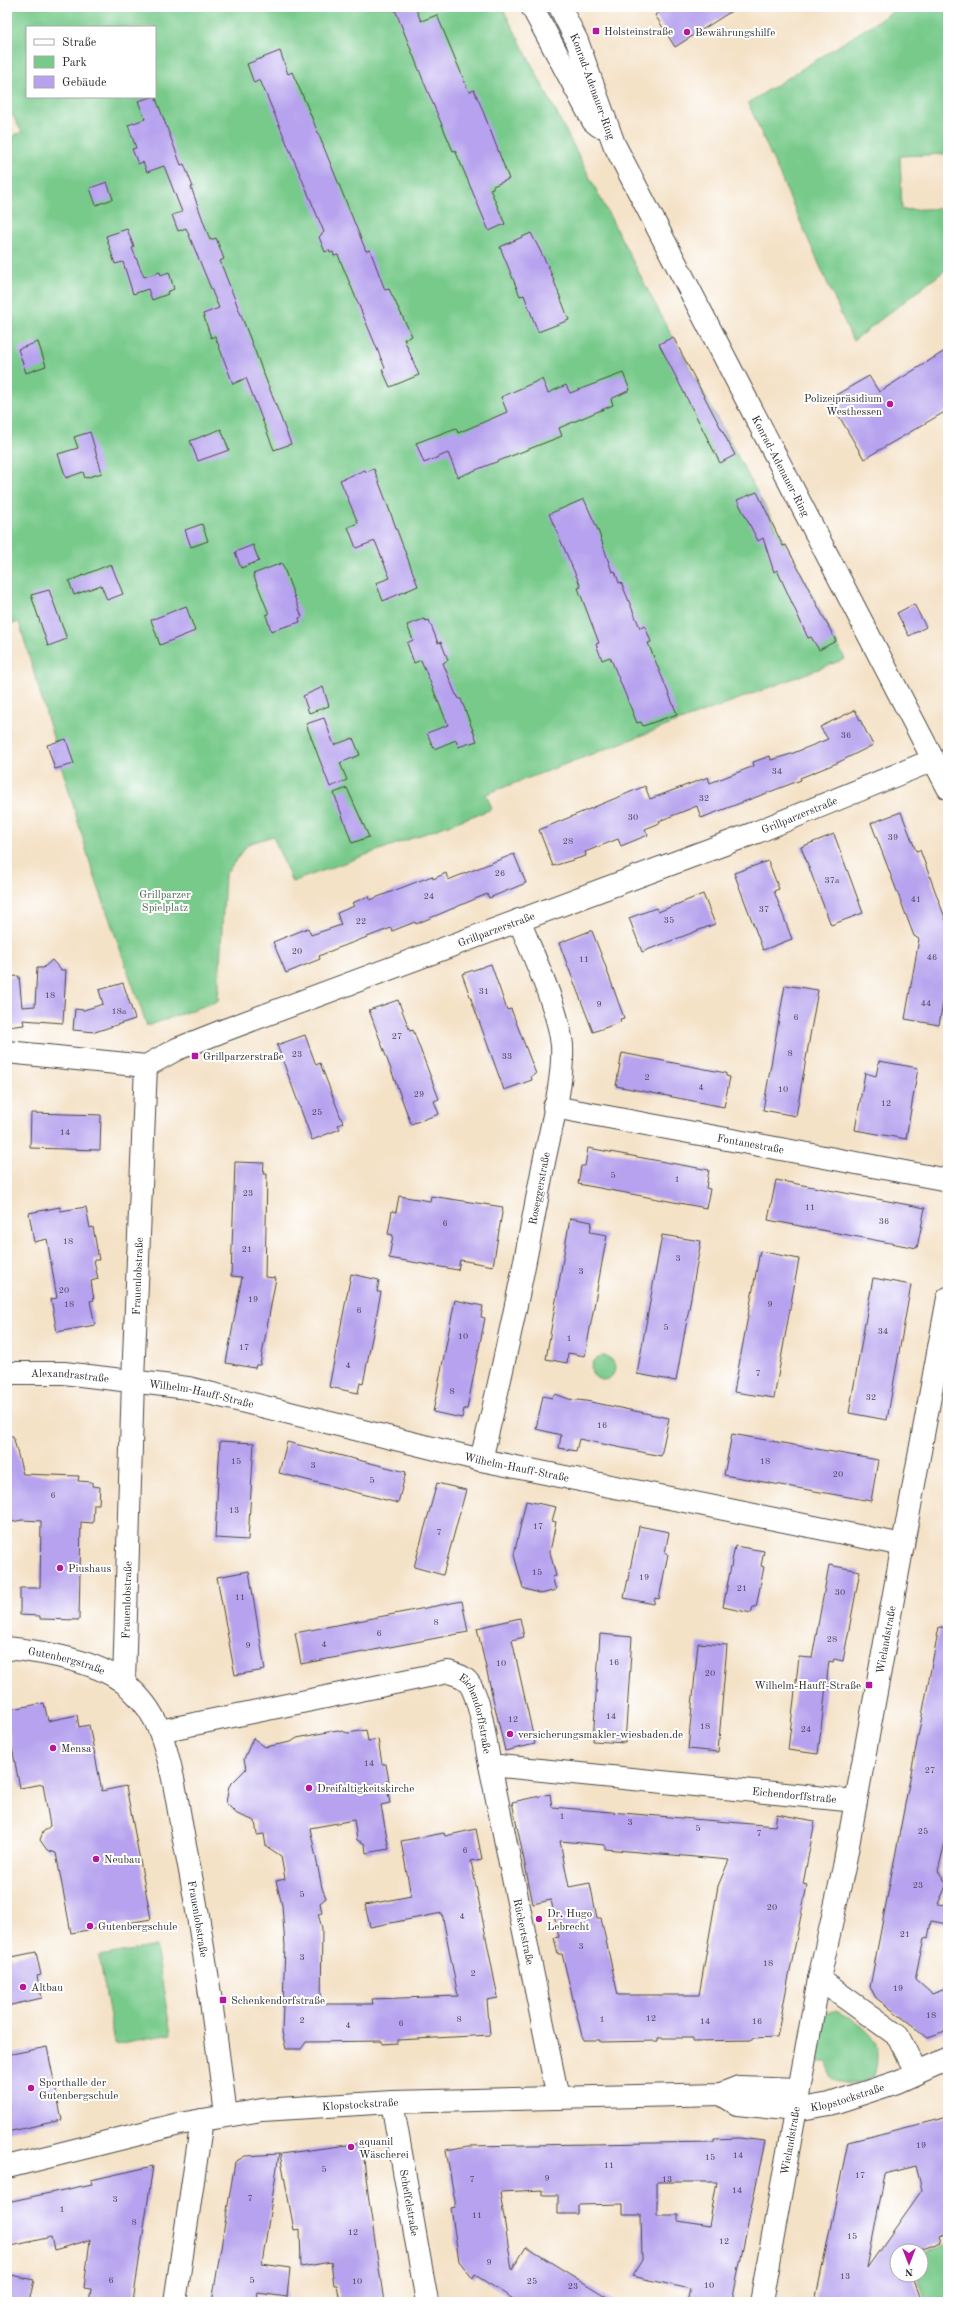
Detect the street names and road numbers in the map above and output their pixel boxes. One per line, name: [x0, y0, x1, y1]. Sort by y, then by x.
street label: Konrad-Adenauer-Ring: [567, 32, 616, 141]
street label: Konrad-Adenauer-Ring: [749, 414, 810, 519]
street label: Grillparzerstraße: [760, 796, 839, 837]
street label: Grillparzerstraße: [457, 911, 537, 950]
street label: Fontanestraße: [716, 1133, 785, 1156]
street label: Roseggerstraße: [528, 1151, 553, 1226]
street label: Frauenlobstraße: [132, 1237, 146, 1315]
street label: Alexandrastraße: [31, 1369, 110, 1385]
street label: Wilhelm-Hauff-Straße: [148, 1379, 255, 1411]
street label: Wilhelm-Hauff-Straße: [463, 1452, 570, 1485]
street label: Frauenlobstraße: [121, 1561, 135, 1639]
street label: Wielandstraße: [875, 1605, 899, 1675]
street label: Gutenbergstraße: [27, 1647, 106, 1678]
street label: Eichendorffstraße: [456, 1672, 492, 1755]
street label: Eichendorffstraße: [751, 1787, 837, 1806]
street label: Frauenlobstraße: [185, 1880, 208, 1958]
street label: Rückertstraße: [510, 1898, 535, 1966]
street label: Klopstockstraße: [810, 2083, 886, 2114]
street label: Klopstockstraße: [322, 2098, 399, 2113]
street label: Wielandstraße: [780, 2106, 803, 2176]
street label: Scheffelstraße: [397, 2169, 419, 2237]

